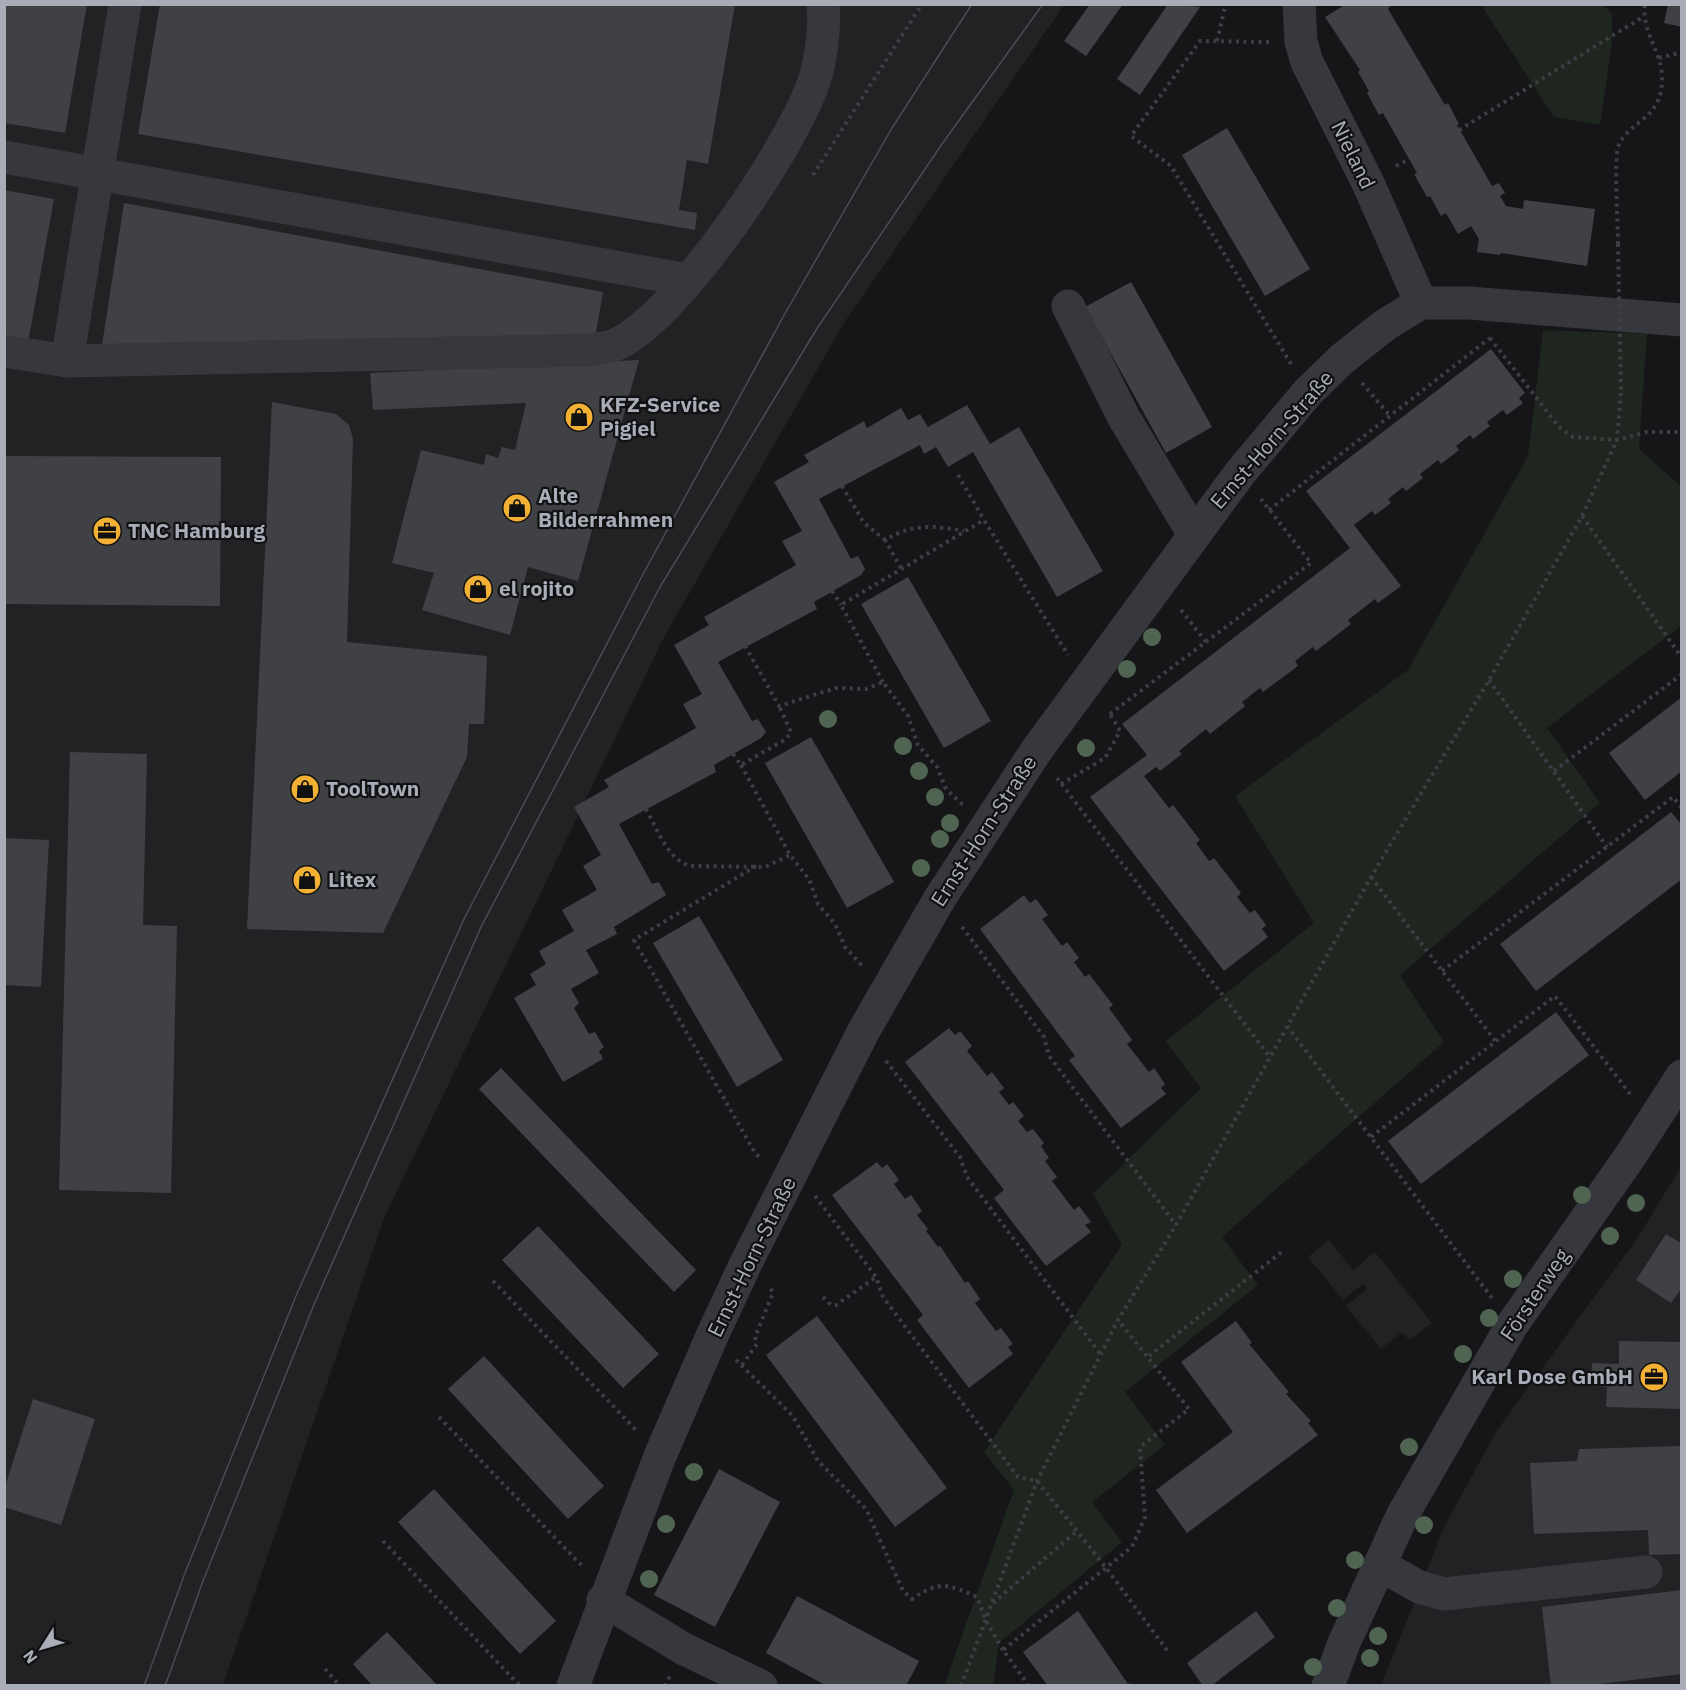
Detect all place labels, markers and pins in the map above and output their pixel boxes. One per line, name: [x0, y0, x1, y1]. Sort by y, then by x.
place label: KFZ-Service Pigiel: [600, 390, 720, 442]
shop icon: KFZ-Service Pigiel: [563, 401, 595, 433]
place label: Alte Bilderrahmen: [538, 481, 673, 533]
shop icon: Alte Bilderrahmen: [501, 492, 533, 524]
office icon: TNC Hamburg: [91, 515, 123, 547]
place label: TNC Hamburg: [128, 516, 265, 544]
shop icon: el rojito: [462, 573, 494, 605]
place label: el rojito: [499, 574, 574, 602]
shop icon: ToolTown: [289, 773, 321, 805]
place label: ToolTown: [326, 774, 419, 802]
shop icon: Litex: [291, 864, 323, 896]
place label: Litex: [328, 865, 377, 893]
office icon: Karl Dose GmbH: [1638, 1361, 1670, 1393]
place label: Karl Dose GmbH: [1471, 1362, 1633, 1390]

